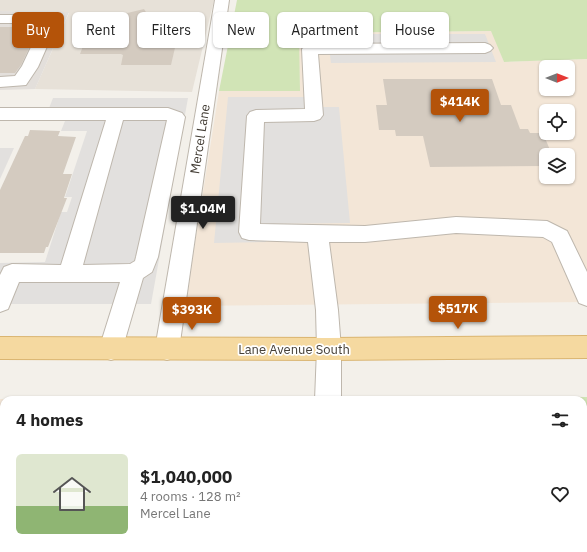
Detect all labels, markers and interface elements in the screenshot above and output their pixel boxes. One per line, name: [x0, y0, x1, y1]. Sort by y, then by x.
chip: Buy: [12, 12, 64, 48]
chip: Rent: [72, 12, 129, 48]
chip: Filters: [137, 12, 205, 48]
chip: New: [213, 12, 269, 48]
chip: Apartment: [277, 12, 373, 48]
chip: House: [381, 12, 449, 48]
north arrow: [539, 60, 575, 96]
map controls: [539, 60, 575, 184]
pin: $414K: [432, 89, 488, 123]
text: $414K: [440, 93, 480, 110]
street label: Mercel Lane: [186, 103, 214, 175]
button: locate: [539, 104, 575, 140]
button: layers: [539, 148, 575, 184]
pin: $1.04M: [170, 196, 236, 230]
text: $1.04M: [180, 200, 226, 217]
pin: $517K: [430, 296, 486, 330]
pin: $393K: [164, 297, 220, 331]
text: $517K: [438, 300, 478, 317]
text: $393K: [172, 301, 212, 318]
street label: Lane Avenue South: [238, 341, 350, 358]
text: 4 homes: [16, 409, 83, 431]
icon: filters: [549, 409, 571, 431]
text: $1,040,000: [140, 466, 232, 488]
icon: home: [48, 470, 96, 518]
icon: heart: [549, 483, 571, 505]
text: 4 rooms · 128 m²: [140, 488, 241, 505]
text: Mercel Lane: [140, 505, 211, 522]

